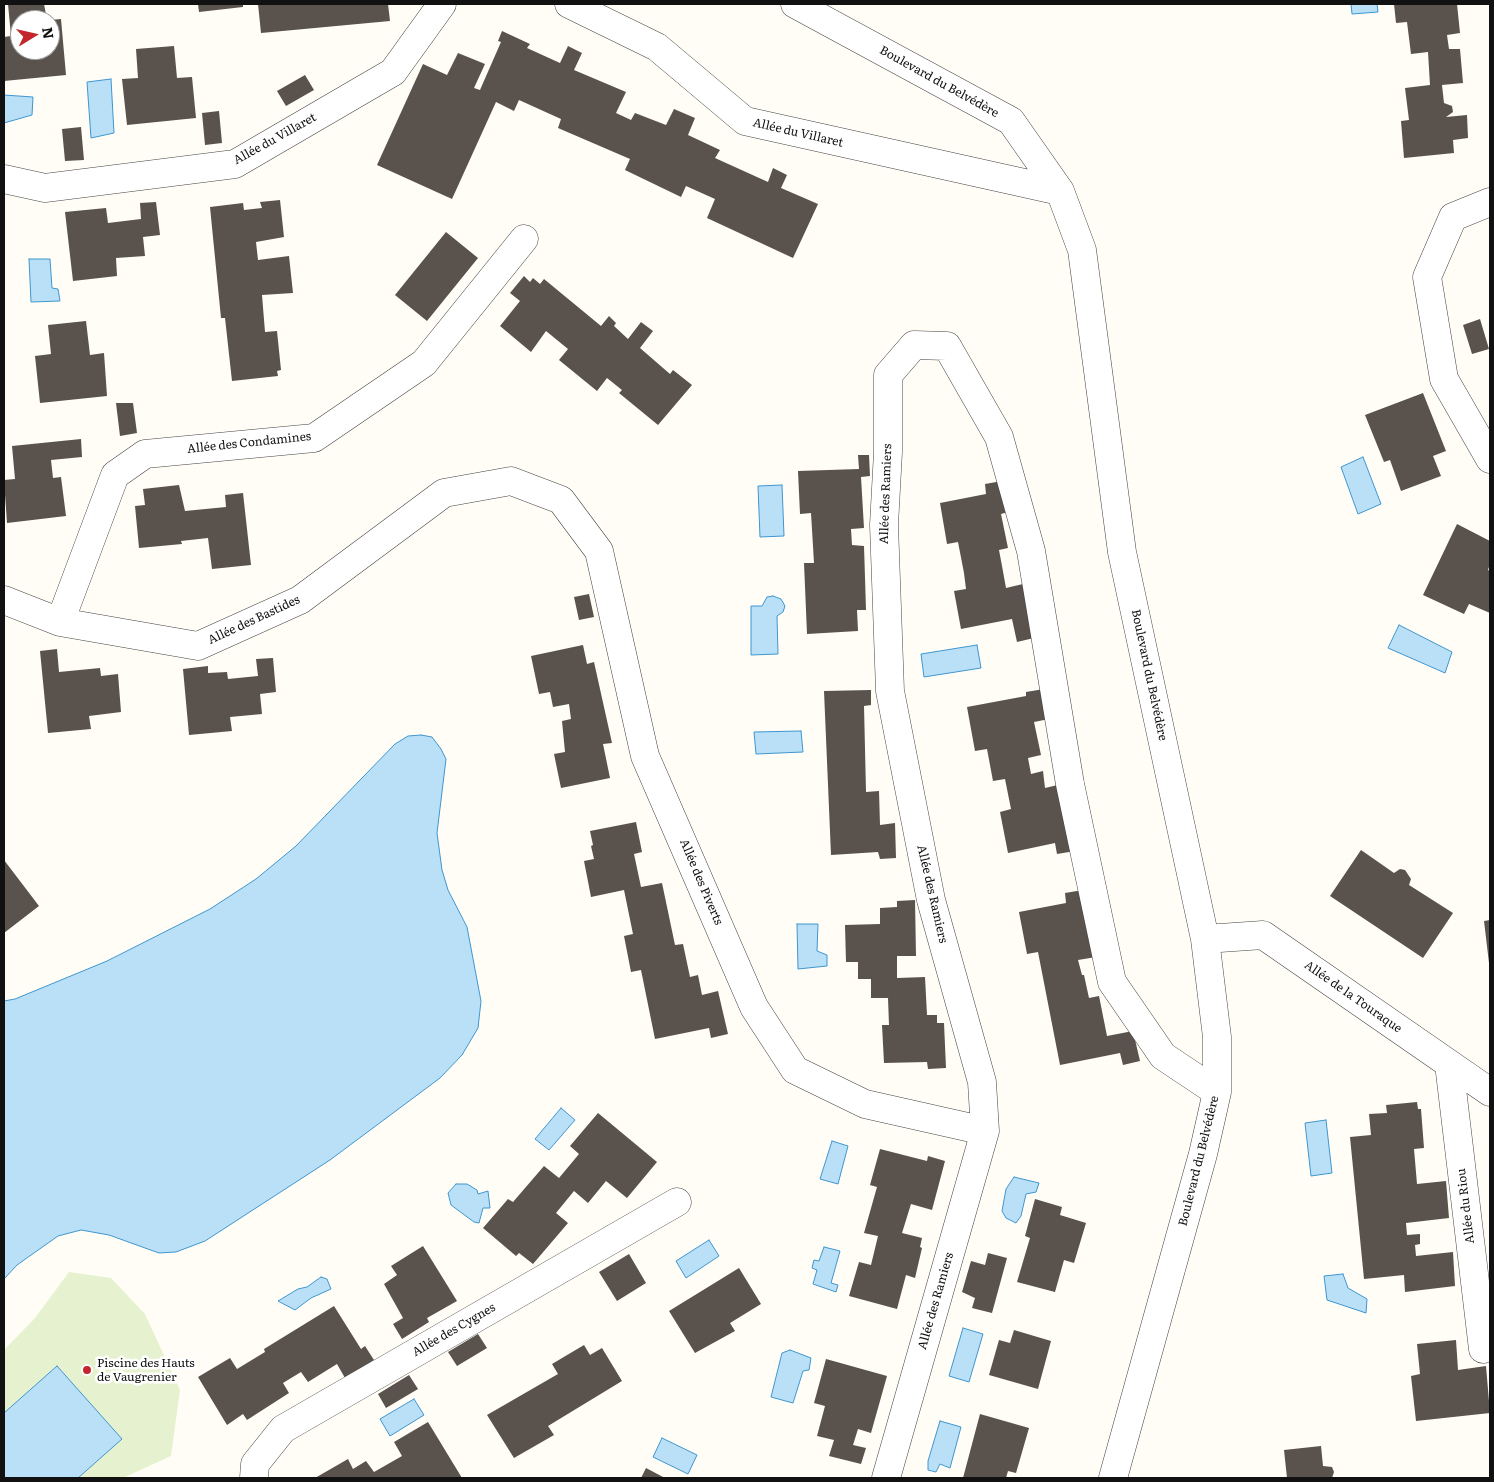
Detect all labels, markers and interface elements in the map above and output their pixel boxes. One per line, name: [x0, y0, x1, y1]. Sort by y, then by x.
north arrow: [10, 10, 60, 60]
text: N: [38, 25, 60, 40]
street label: Boulevard du Belvédère: [877, 43, 1001, 121]
street label: Allée du Villaret: [231, 110, 319, 168]
street label: Allée du Villaret: [751, 116, 845, 150]
street label: Allée des Condamines: [186, 429, 312, 457]
street label: Allée des Ramiers: [877, 444, 895, 544]
street label: Allée des Bastides: [206, 592, 302, 648]
street label: Boulevard du Belvédère: [1128, 608, 1170, 742]
street label: Allée des Piverts: [676, 837, 726, 927]
street label: Allée des Ramiers: [914, 843, 950, 945]
street label: Allée de la Touraque: [1301, 958, 1405, 1036]
street label: Boulevard du Belvédère: [1176, 1094, 1222, 1228]
street label: Allée du Riou: [1454, 1167, 1478, 1245]
street label: Allée des Ramiers: [915, 1251, 957, 1351]
street label: Allée des Cygnes: [410, 1300, 498, 1360]
place label: Piscine des Hauts de Vaugrenier: [97, 1356, 195, 1384]
marker: Piscine des Hauts de Vaugrenier: [81, 1364, 93, 1376]

